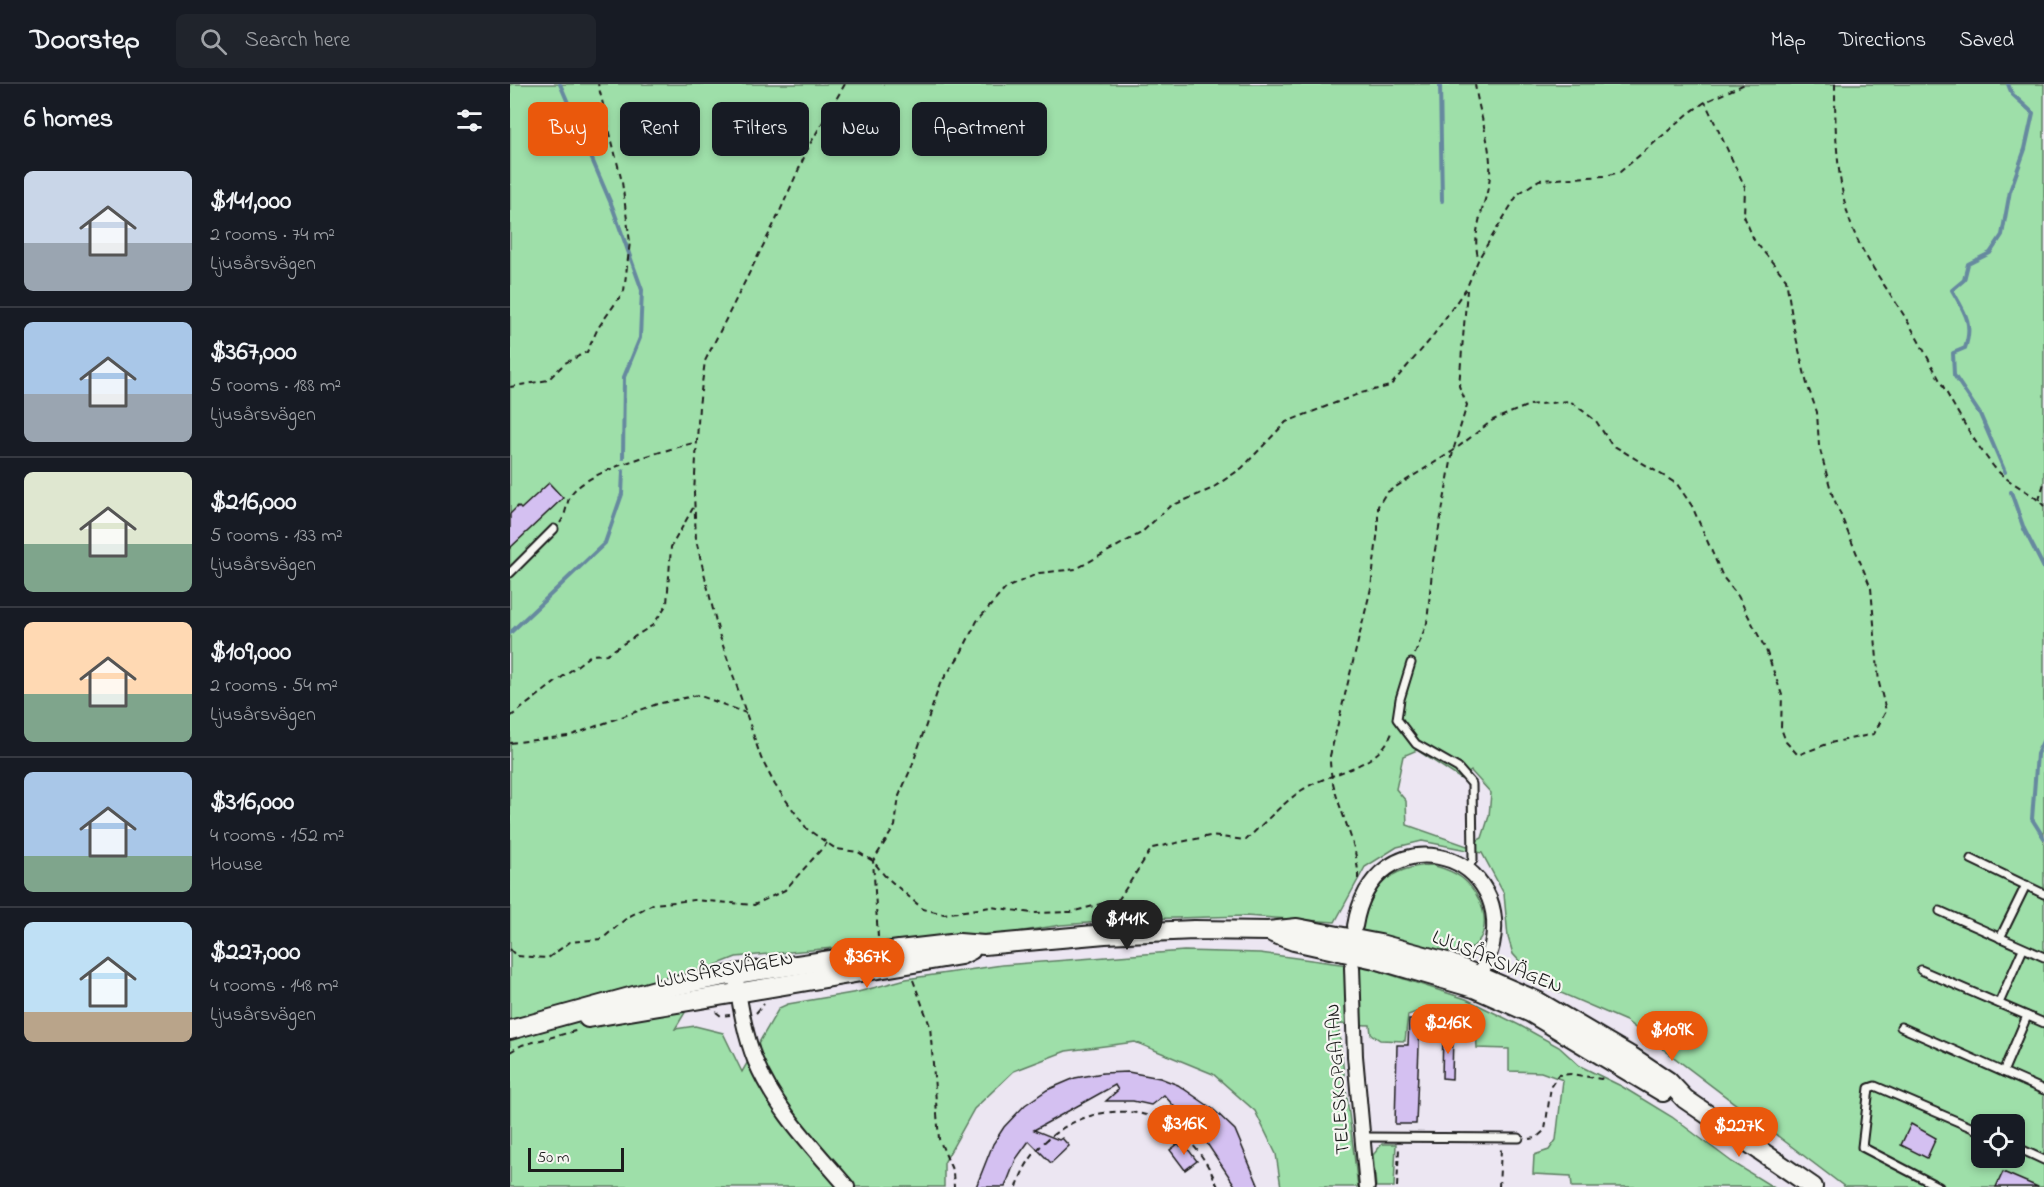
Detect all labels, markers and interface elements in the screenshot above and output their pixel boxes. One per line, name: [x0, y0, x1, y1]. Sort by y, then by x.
search box: [176, 14, 596, 68]
text: Doorstep: [30, 21, 140, 62]
icon: search: [197, 25, 230, 58]
text: Search here: [245, 25, 350, 57]
text: Map: [1770, 26, 1806, 56]
text: Directions: [1839, 26, 1926, 56]
text: Saved: [1959, 26, 2014, 56]
text: 6 homes: [24, 101, 113, 139]
chip: Buy: [528, 102, 608, 156]
chip: Rent: [620, 102, 700, 156]
chip: Filters: [712, 102, 809, 156]
chip: New: [821, 102, 900, 156]
chip: Apartment: [912, 102, 1047, 156]
icon: filters: [453, 104, 486, 137]
text: $141,000: [210, 183, 291, 221]
icon: home: [72, 195, 144, 267]
text: 2 rooms · 74 m²: [210, 221, 335, 250]
text: Ljusårsvägen: [210, 250, 316, 279]
text: $367,000: [210, 334, 297, 372]
icon: home: [72, 346, 144, 418]
text: 5 rooms · 188 m²: [210, 372, 341, 401]
text: Ljusårsvägen: [210, 401, 316, 430]
text: $216,000: [210, 484, 297, 522]
icon: home: [72, 496, 144, 568]
text: 5 rooms · 133 m²: [210, 522, 343, 551]
text: Ljusårsvägen: [210, 551, 316, 580]
text: $109,000: [210, 634, 291, 672]
icon: home: [72, 646, 144, 718]
text: 2 rooms · 54 m²: [210, 672, 338, 701]
text: Ljusårsvägen: [210, 701, 316, 730]
text: $316,000: [210, 784, 294, 822]
icon: home: [72, 796, 144, 868]
text: 4 rooms · 152 m²: [210, 822, 344, 851]
text: House: [210, 851, 263, 880]
pin: $141K: [1085, 900, 1169, 951]
text: $141K: [1106, 905, 1148, 934]
street label: LJUSÅRSVÄGEN: [1427, 924, 1567, 1002]
text: $227,000: [210, 934, 300, 972]
pin: $367K: [825, 938, 909, 989]
text: $367K: [843, 943, 891, 972]
street label: LJUSÅRSVÄGEN: [654, 945, 796, 997]
icon: home: [72, 946, 144, 1018]
text: 4 rooms · 148 m²: [210, 972, 339, 1001]
text: Ljusårsvägen: [210, 1001, 316, 1030]
street label: TELESKOPGATAN: [1319, 1003, 1359, 1155]
pin: $216K: [1406, 1004, 1490, 1055]
text: $216K: [1425, 1009, 1471, 1038]
pin: $109K: [1630, 1011, 1714, 1062]
text: $109K: [1651, 1016, 1693, 1045]
pin: $316K: [1142, 1105, 1226, 1156]
pin: $227K: [1697, 1107, 1781, 1158]
text: $316K: [1161, 1110, 1207, 1139]
text: $227K: [1714, 1112, 1764, 1141]
map controls: [1971, 1114, 2025, 1168]
button: locate: [1971, 1114, 2025, 1168]
scale bar: [528, 1145, 624, 1172]
text: 50 m: [537, 1146, 569, 1170]

